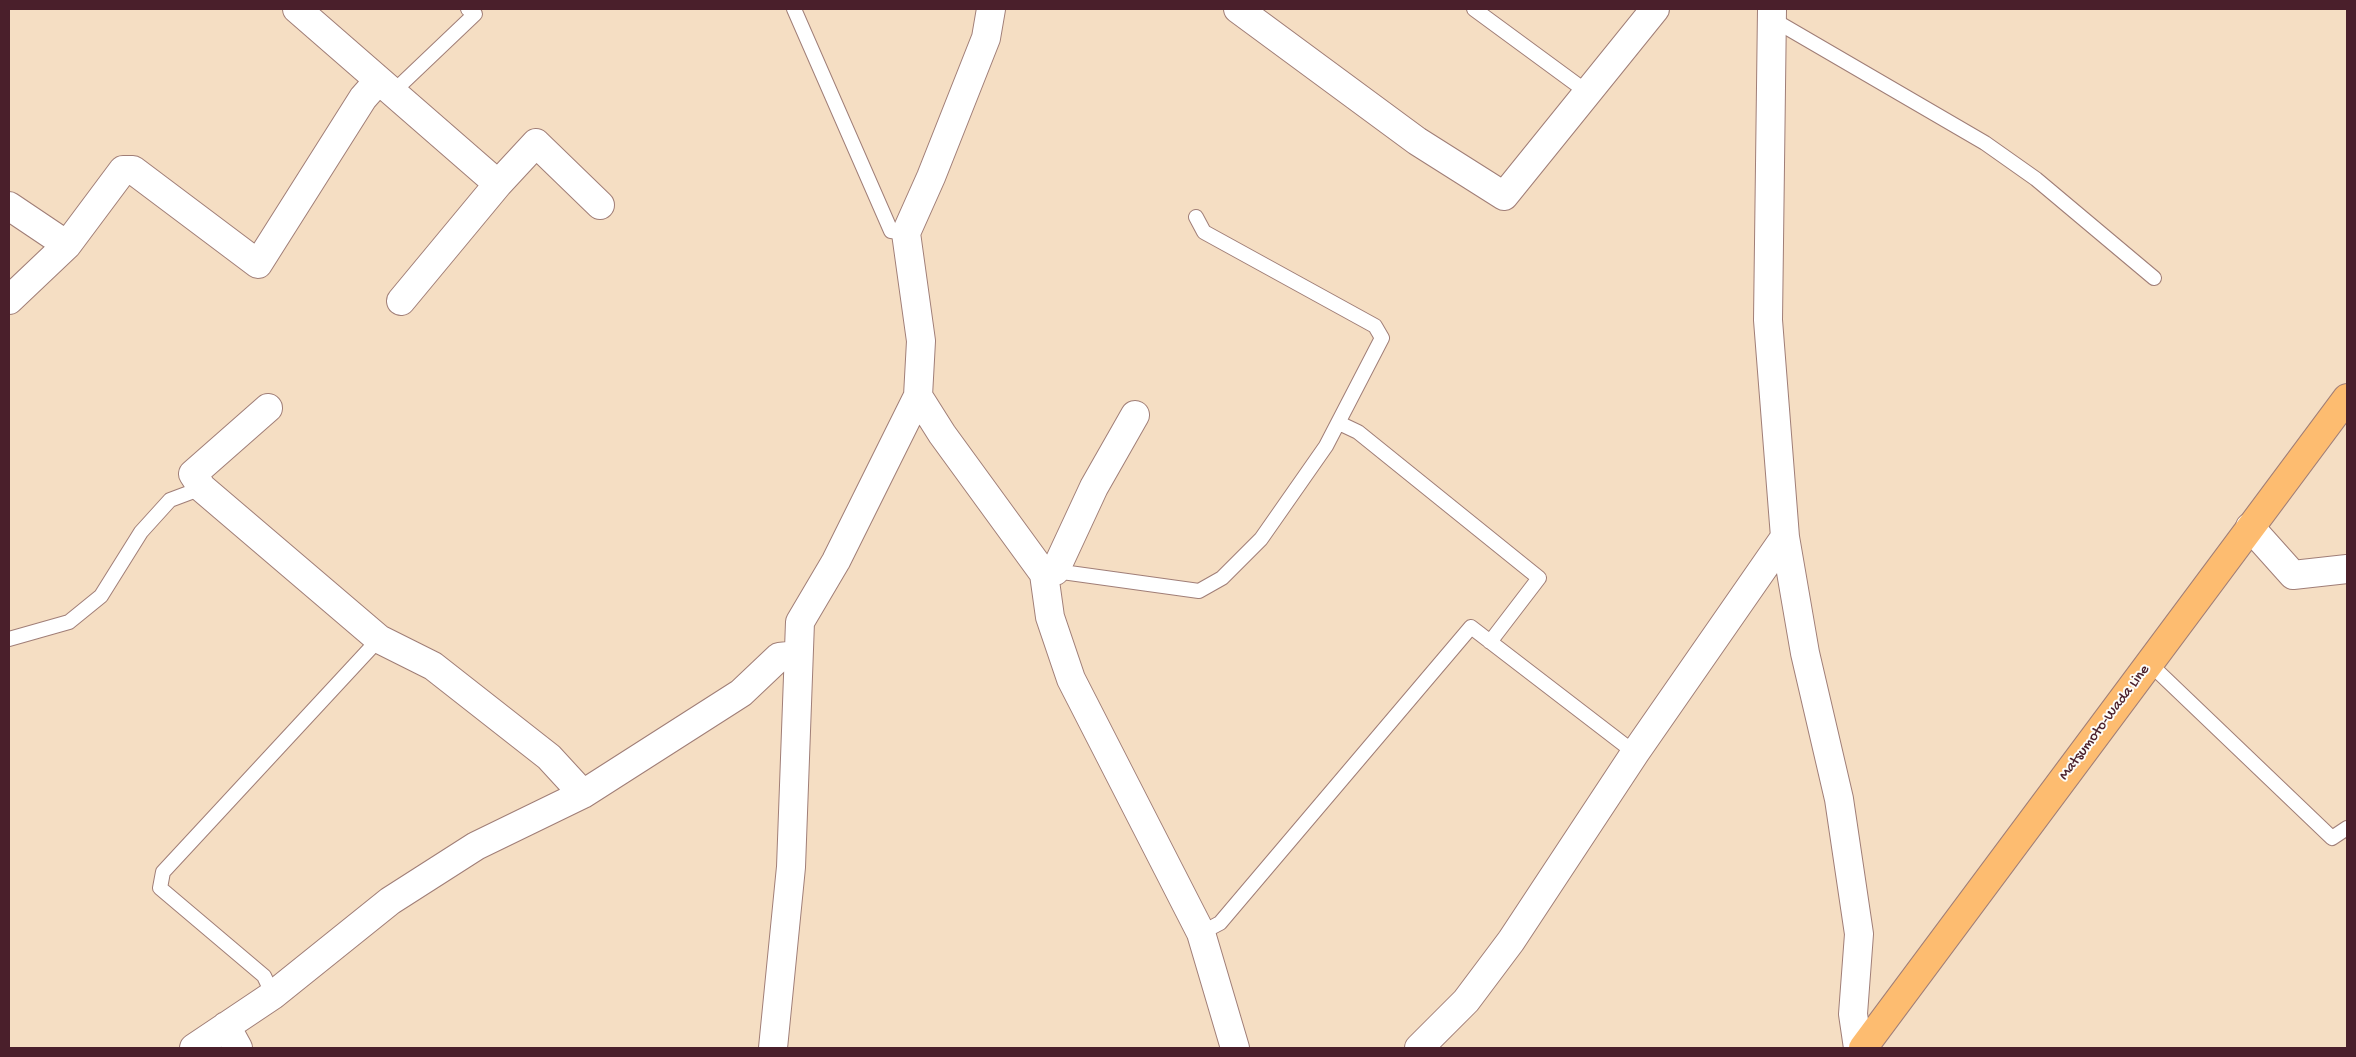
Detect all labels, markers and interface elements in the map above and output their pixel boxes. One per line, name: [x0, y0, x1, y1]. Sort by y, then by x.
street label: Matsumoto-Wada Line: [2056, 662, 2154, 784]

